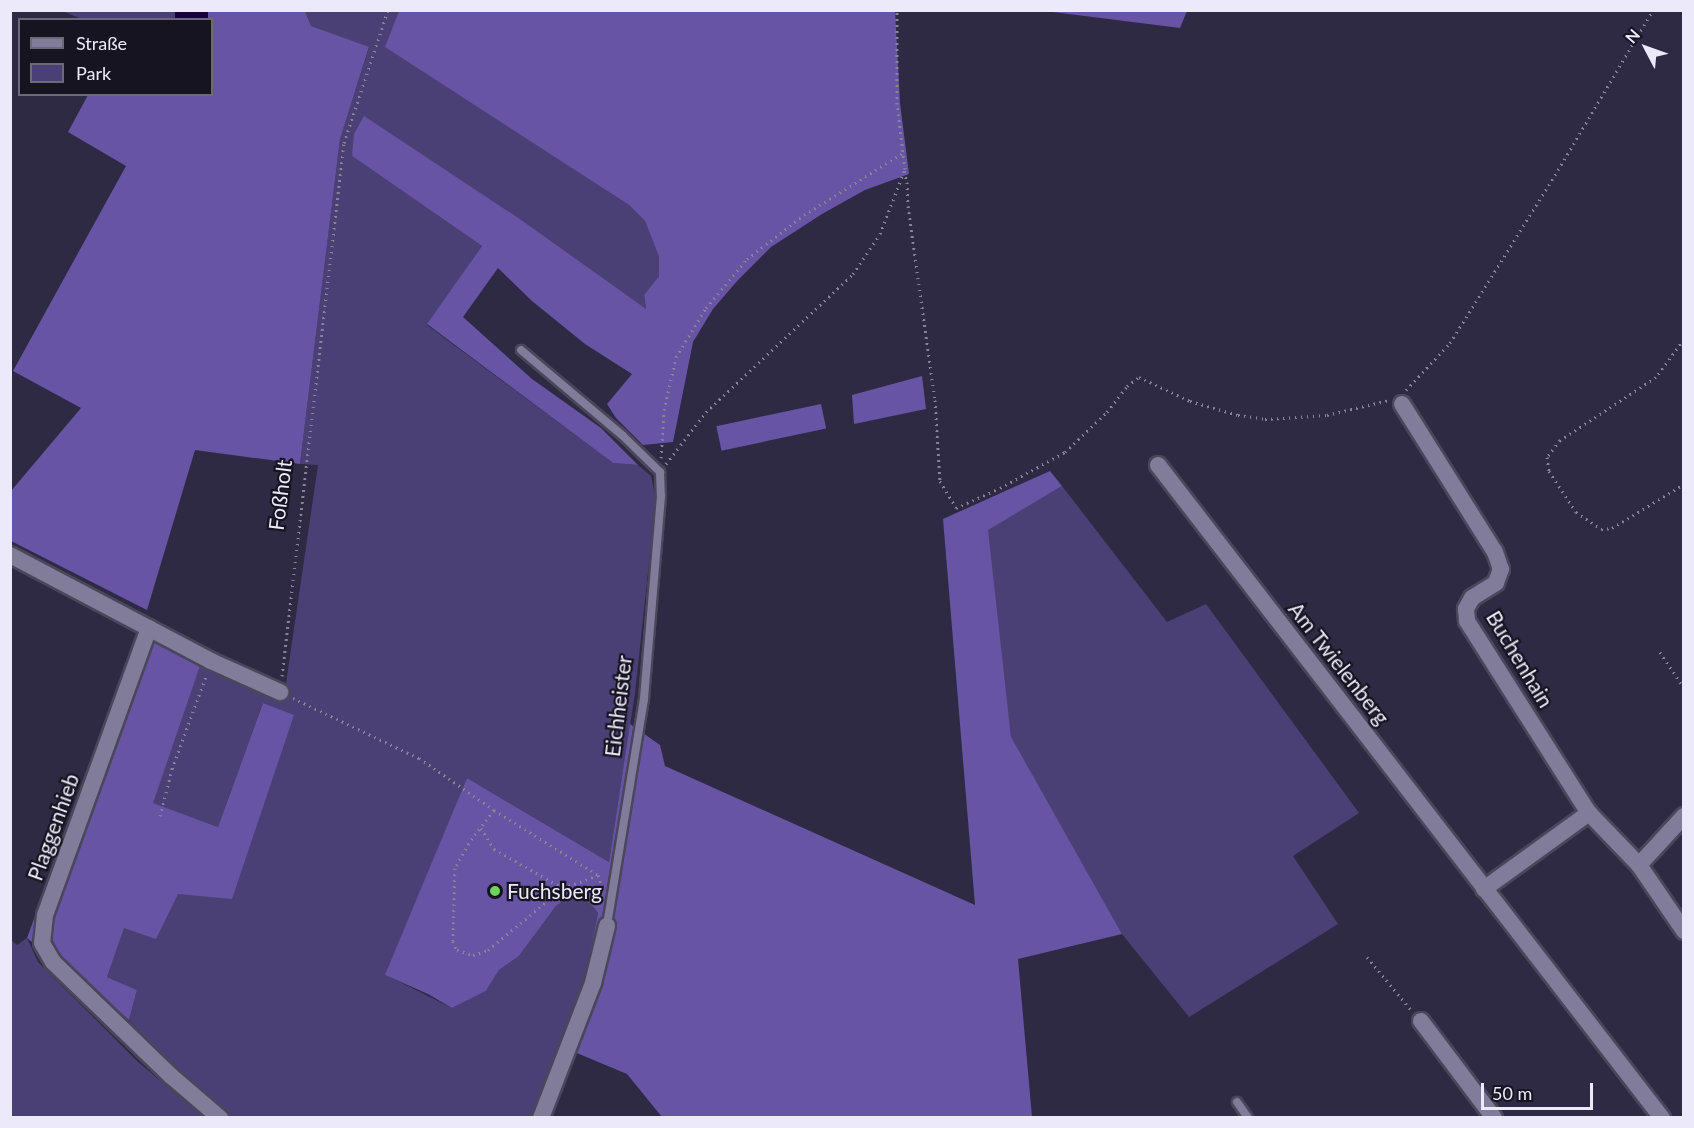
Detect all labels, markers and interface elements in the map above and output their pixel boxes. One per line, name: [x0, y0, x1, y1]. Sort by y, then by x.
legend: [18, 18, 213, 96]
north arrow: [1616, 18, 1676, 78]
text: N: [1621, 25, 1643, 47]
text: Straße: [76, 32, 127, 54]
text: Park: [76, 62, 111, 84]
street label: Foßholt: [263, 458, 297, 532]
street label: Am Twielenberg: [1283, 597, 1395, 729]
street label: Buchenhain: [1481, 606, 1559, 712]
street label: Eichheister: [599, 654, 637, 758]
street label: Plaggenhieb: [22, 770, 84, 884]
place label: Fuchsberg: [507, 878, 602, 904]
marker: Fuchsberg: [488, 884, 502, 898]
scale bar: [1484, 1071, 1596, 1109]
text: 50 m: [1492, 1082, 1532, 1104]

